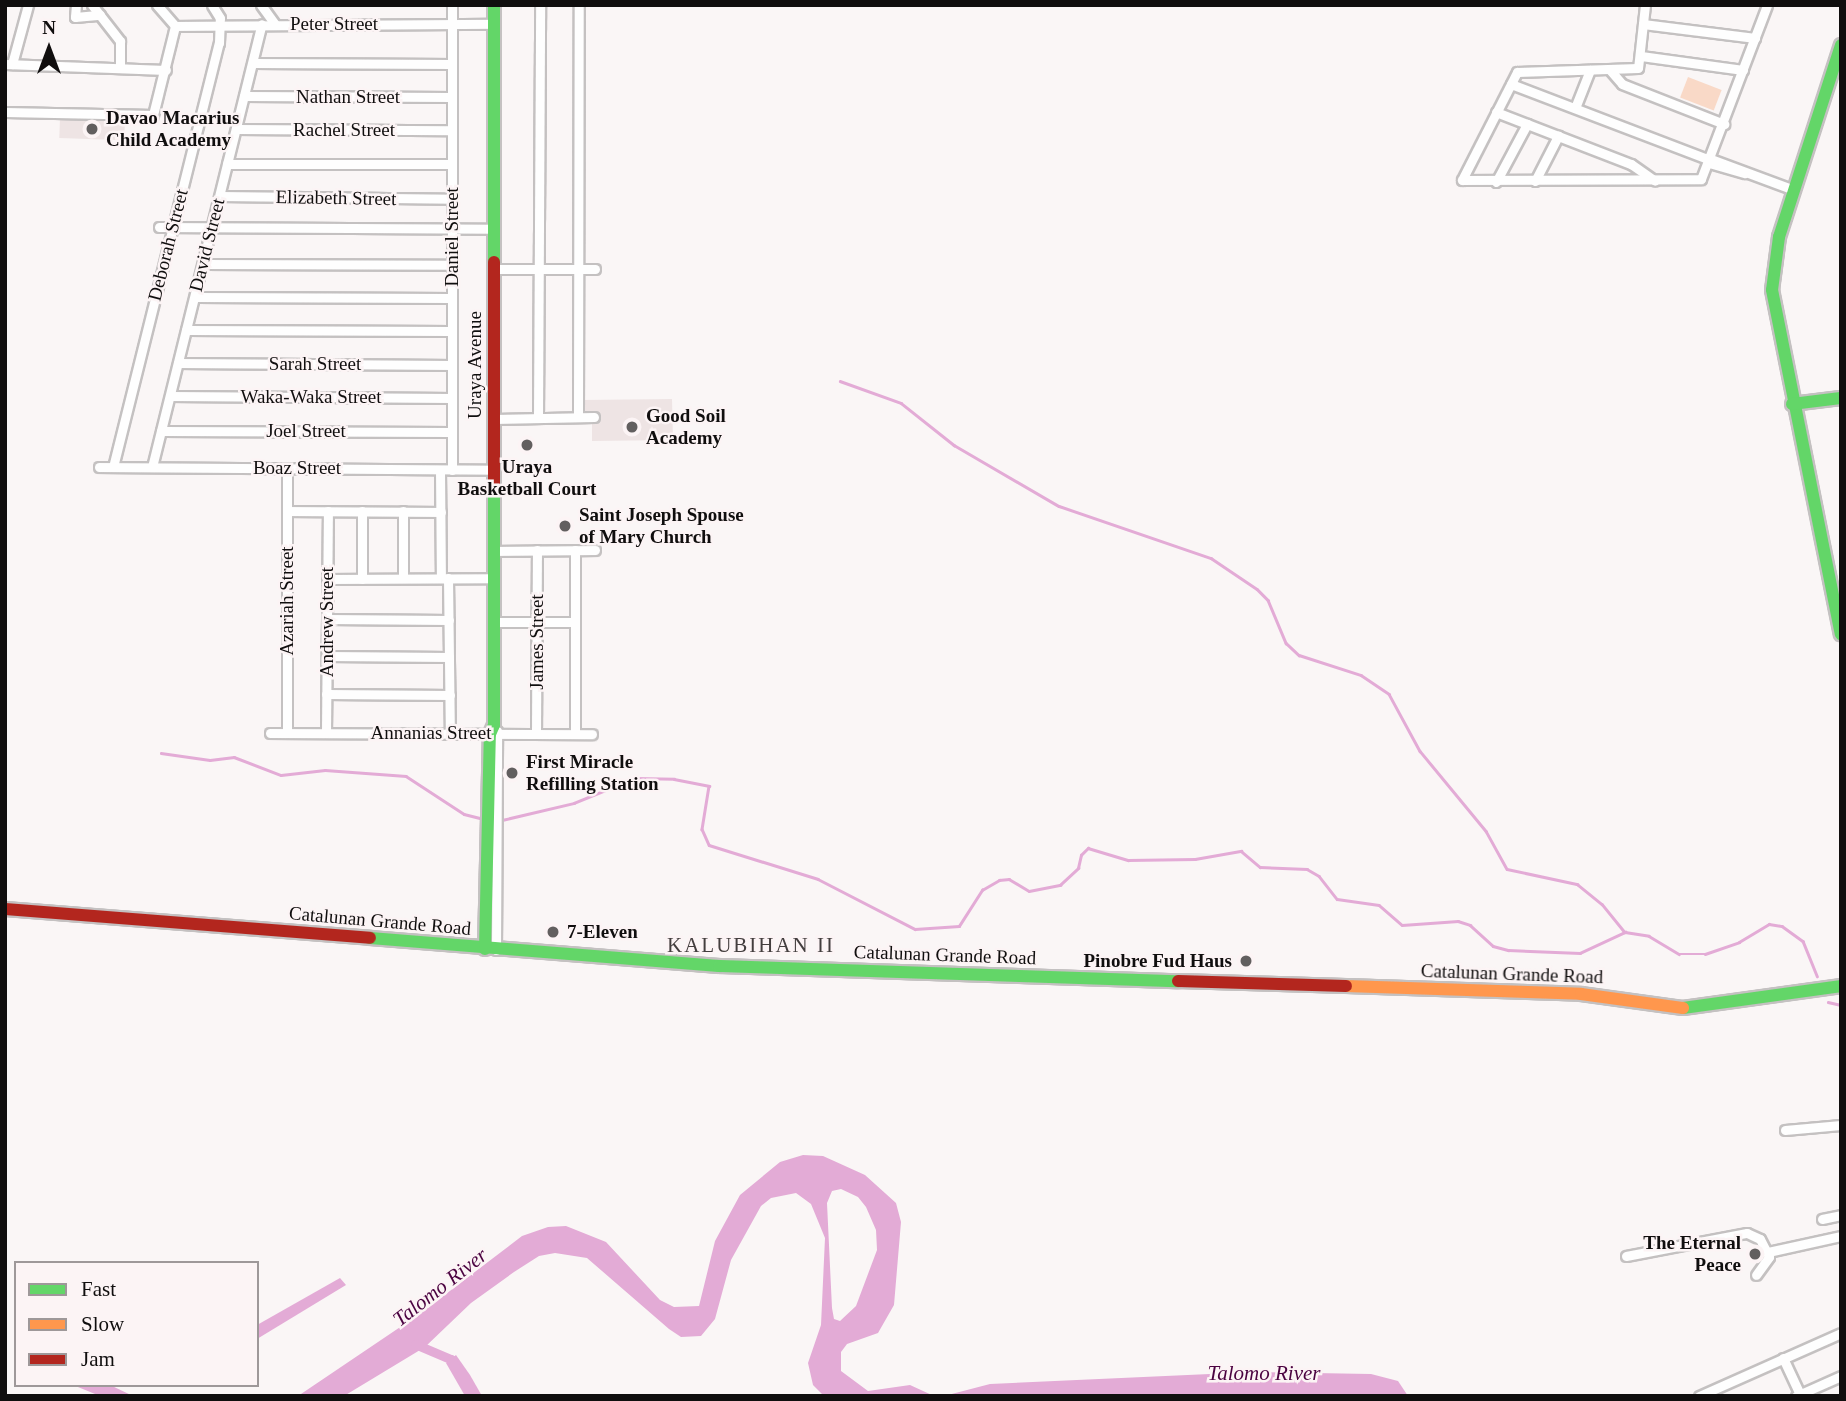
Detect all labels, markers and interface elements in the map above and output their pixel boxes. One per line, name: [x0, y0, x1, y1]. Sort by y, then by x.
street label: Peter Street: [290, 13, 378, 35]
north arrow: [14, 14, 84, 84]
text: N: [42, 17, 56, 38]
street label: Nathan Street: [296, 86, 400, 108]
place label: Davao Macarius Child Academy: [106, 107, 240, 151]
street label: Rachel Street: [293, 119, 395, 141]
marker: Davao Macarius Child Academy: [84, 121, 100, 137]
street label: Elizabeth Street: [275, 186, 397, 210]
street label: Deborah Street: [143, 187, 193, 303]
street label: Daniel Street: [441, 187, 463, 287]
street label: David Street: [184, 196, 230, 294]
street label: Uraya Avenue: [464, 311, 486, 419]
street label: Sarah Street: [269, 353, 361, 375]
street label: Waka-Waka Street: [241, 386, 381, 408]
place label: Good Soil Academy: [646, 405, 726, 449]
marker: Good Soil Academy: [624, 419, 640, 435]
street label: Joel Street: [266, 420, 346, 442]
marker: Uraya Basketball Court: [519, 437, 535, 453]
place label: Uraya Basketball Court: [458, 456, 596, 500]
street label: Boaz Street: [253, 457, 341, 479]
place label: Saint Joseph Spouse of Mary Church: [579, 504, 744, 548]
marker: Saint Joseph Spouse of Mary Church: [557, 518, 573, 534]
street label: Azariah Street: [276, 546, 298, 656]
street label: Andrew Street: [316, 567, 338, 677]
street label: James Street: [526, 594, 548, 690]
street label: Annanias Street: [371, 722, 491, 744]
place label: First Miracle Refilling Station: [526, 751, 658, 795]
marker: First Miracle Refilling Station: [504, 765, 520, 781]
street label: Catalunan Grande Road: [288, 902, 472, 940]
place label: 7-Eleven: [567, 921, 638, 943]
marker: 7-Eleven: [545, 924, 561, 940]
district label: KALUBIHAN II: [668, 932, 834, 958]
street label: Catalunan Grande Road: [853, 940, 1037, 970]
place label: Pinobre Fud Haus: [1083, 950, 1232, 972]
marker: Pinobre Fud Haus: [1238, 953, 1254, 969]
street label: Catalunan Grande Road: [1420, 959, 1604, 989]
place label: The Eternal Peace: [1643, 1232, 1741, 1276]
water label: Talomo River: [388, 1242, 492, 1332]
marker: The Eternal Peace: [1747, 1246, 1763, 1262]
legend: [14, 1261, 259, 1387]
text: Fast: [81, 1277, 116, 1301]
text: Slow: [81, 1312, 124, 1336]
text: Jam: [81, 1347, 115, 1371]
water label: Talomo River: [1208, 1360, 1320, 1386]

